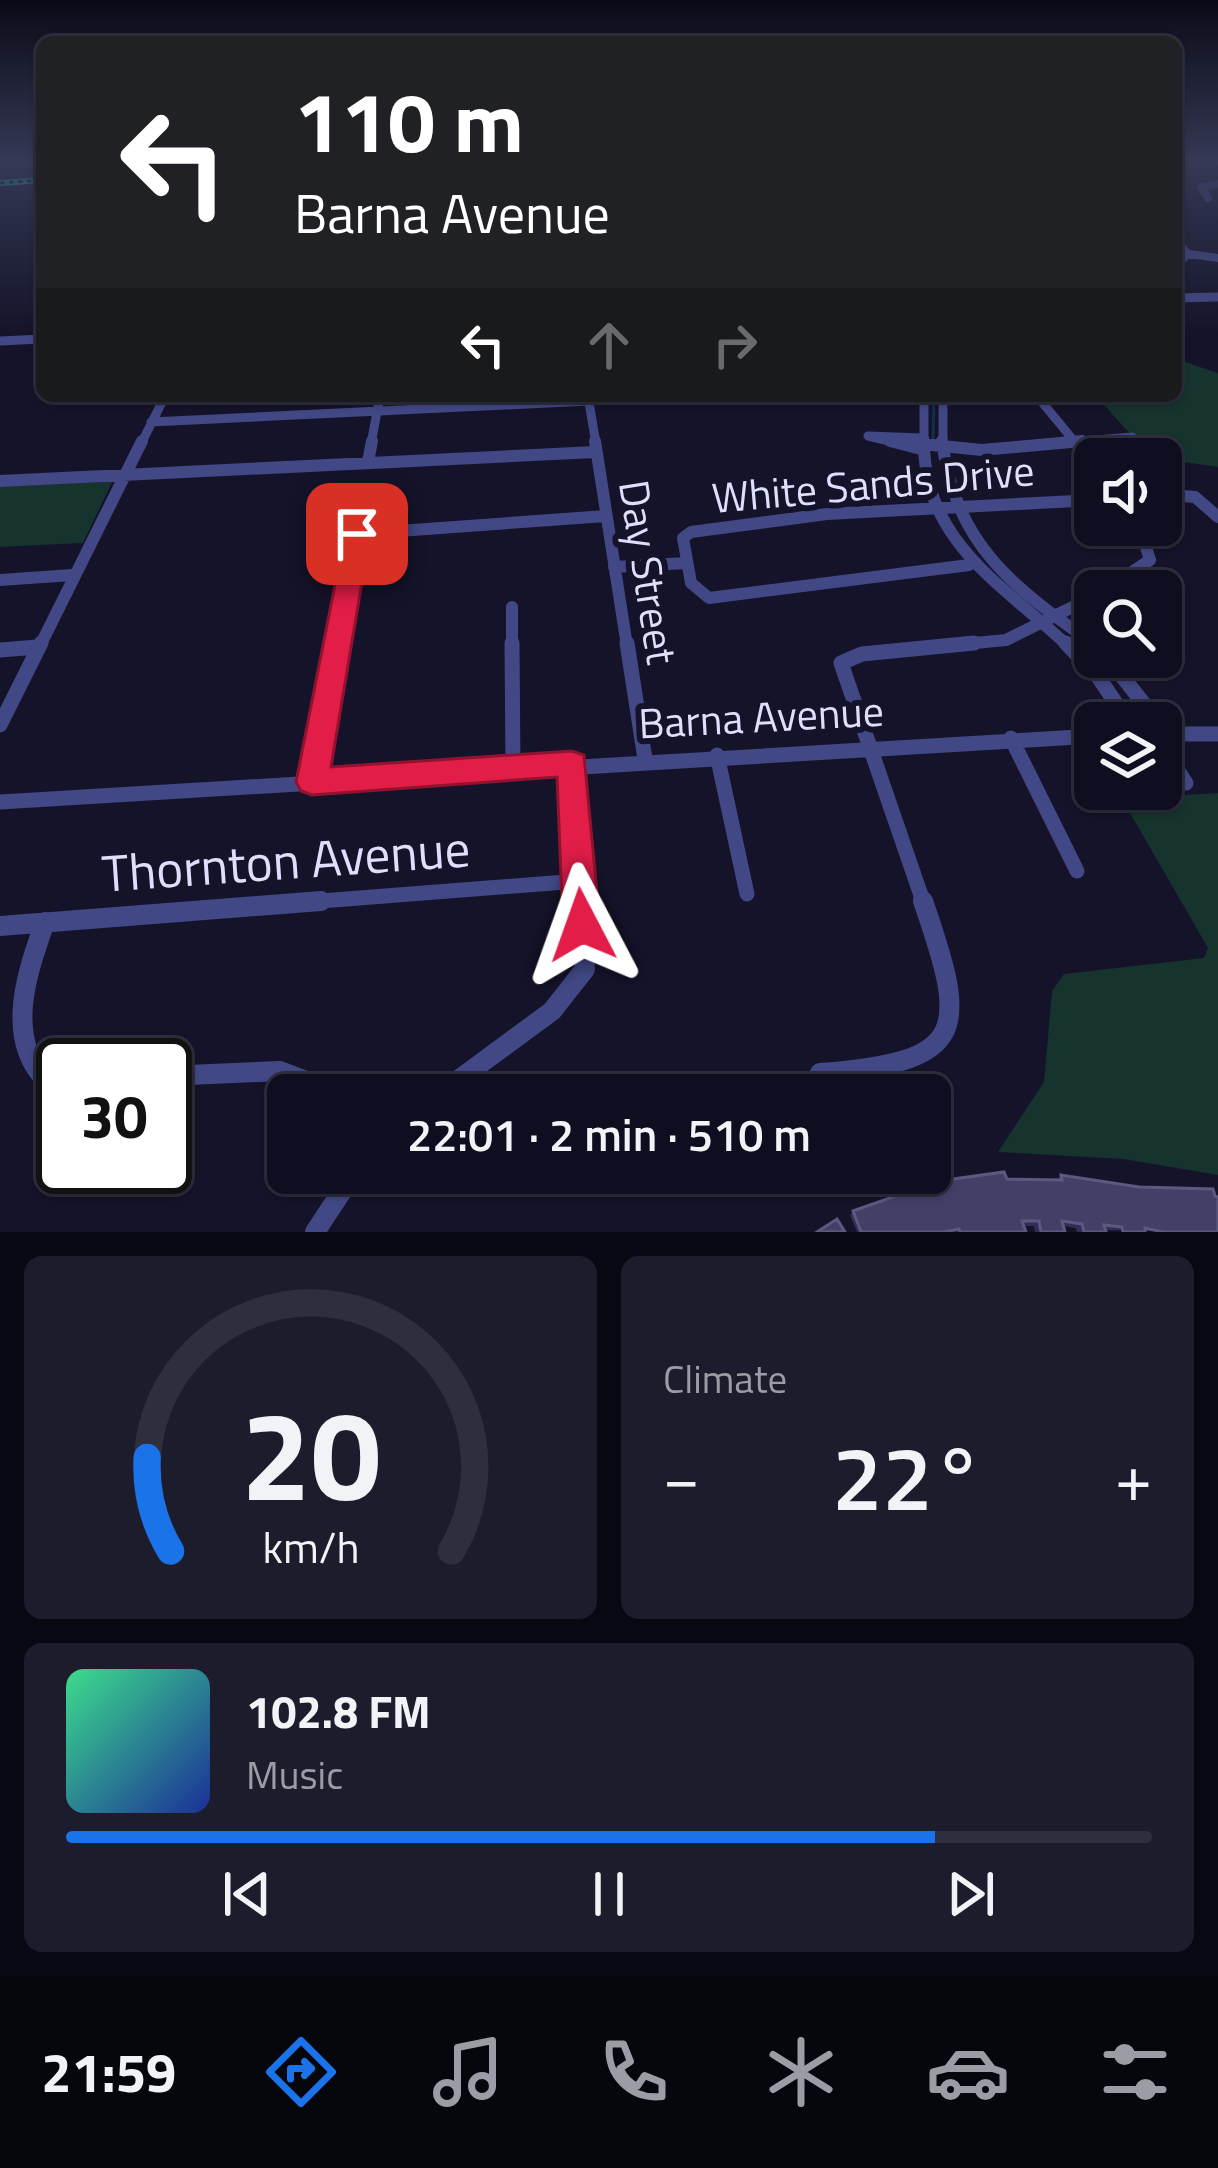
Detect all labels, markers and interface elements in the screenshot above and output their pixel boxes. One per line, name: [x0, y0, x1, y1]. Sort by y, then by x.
text: 110 m: [294, 57, 524, 185]
icon: left: [96, 84, 252, 240]
text: Barna Avenue: [294, 172, 610, 254]
icon: left: [450, 312, 516, 378]
icon: ahead: [576, 312, 642, 378]
icon: right: [702, 312, 768, 378]
street label: White Sands Drive: [709, 437, 1037, 529]
map controls: [1074, 438, 1182, 810]
button: sound: [1074, 438, 1182, 546]
street label: Day Street: [603, 475, 695, 669]
pin: [306, 483, 408, 585]
icon: arrive: [324, 501, 390, 567]
button: search: [1074, 570, 1182, 678]
street label: Barna Avenue: [637, 678, 885, 754]
button: layers: [1074, 702, 1182, 810]
street label: Thornton Avenue: [99, 808, 473, 912]
position arrow: [519, 862, 645, 988]
speed limit sign: 30: [36, 1038, 192, 1194]
text: 22:01 · 2 min · 510 m: [407, 1100, 811, 1168]
text: Climate: [663, 1349, 787, 1408]
text: 20: [241, 1359, 380, 1548]
text: 22°: [832, 1408, 983, 1545]
text: −: [663, 1426, 700, 1527]
text: +: [1115, 1426, 1152, 1527]
text: km/h: [262, 1513, 359, 1579]
text: 102.8 FM: [246, 1677, 431, 1745]
text: Music: [246, 1745, 343, 1804]
icon: previous: [214, 1861, 280, 1927]
icon: pause: [576, 1861, 642, 1927]
icon: next: [938, 1861, 1004, 1927]
icon: directions: [259, 2030, 343, 2114]
icon: music: [426, 2030, 510, 2114]
icon: phone: [592, 2030, 676, 2114]
icon: climate: [759, 2030, 843, 2114]
icon: car: [926, 2030, 1010, 2114]
icon: filters: [1093, 2030, 1177, 2114]
text: 21:59: [41, 2031, 176, 2113]

